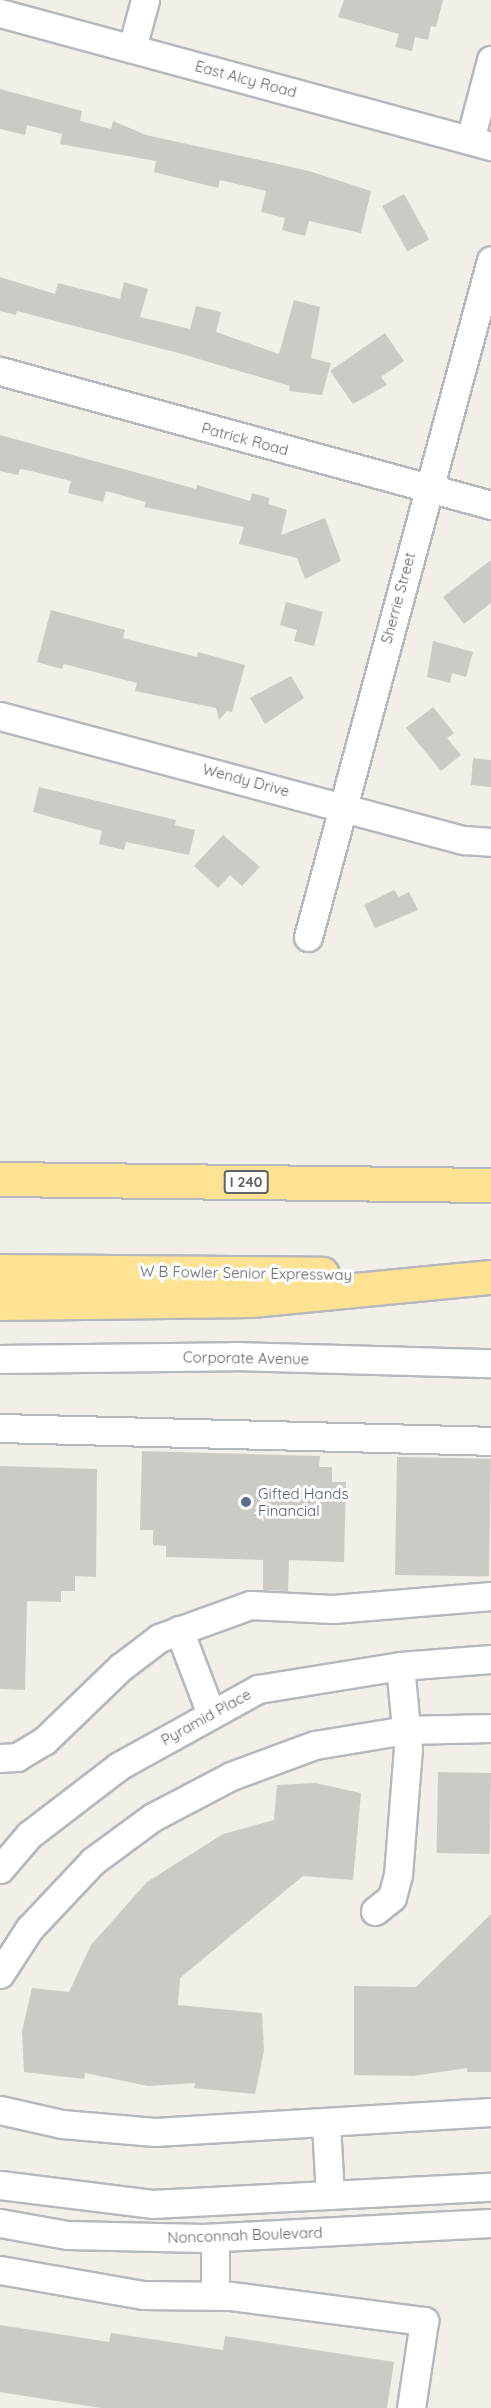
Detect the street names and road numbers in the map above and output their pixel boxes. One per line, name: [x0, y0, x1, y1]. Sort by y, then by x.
street label: East Alcy Road: [193, 57, 299, 101]
street label: Patrick Road: [200, 419, 290, 459]
street label: Sherrie Street: [377, 550, 419, 646]
street label: Wendy Drive: [201, 760, 291, 800]
road number: I 240: [224, 1171, 268, 1193]
street label: W B Fowler Senior Expressway: [140, 1262, 352, 1284]
street label: Corporate Avenue: [183, 1348, 309, 1368]
street label: Pyramid Place: [158, 1685, 254, 1749]
street label: Nonconnah Boulevard: [167, 2223, 323, 2247]

